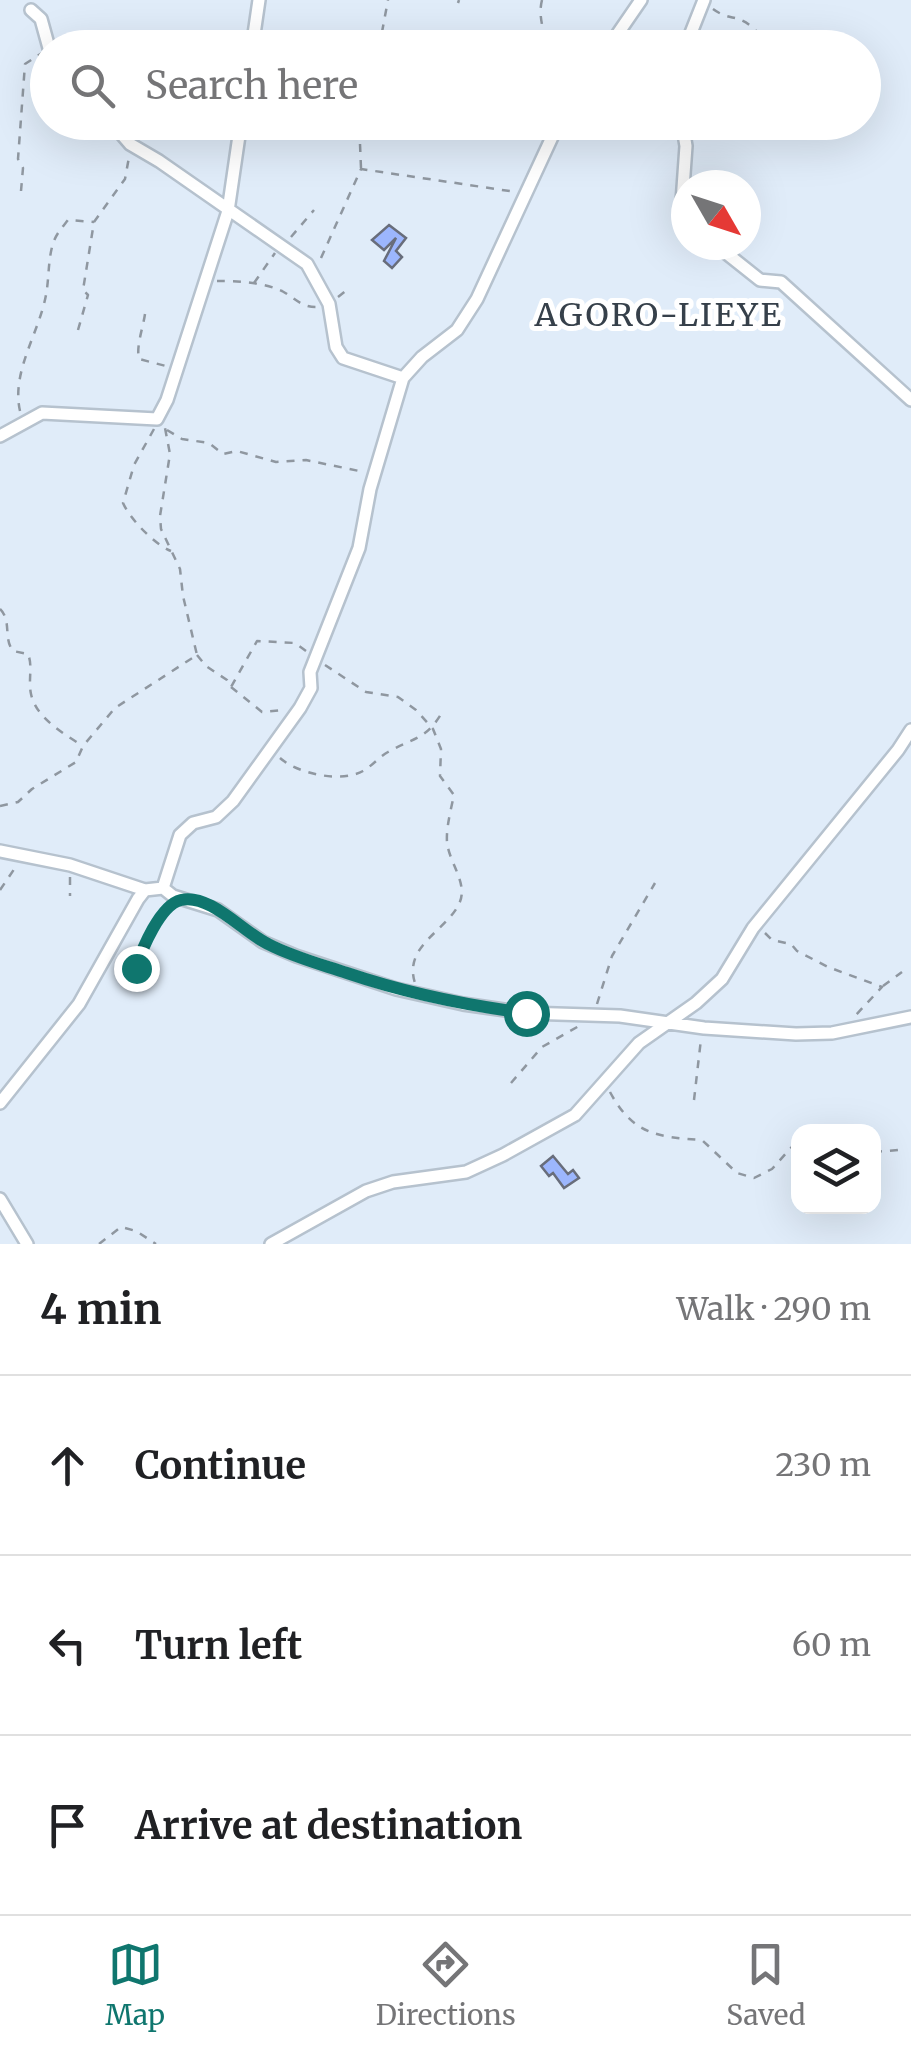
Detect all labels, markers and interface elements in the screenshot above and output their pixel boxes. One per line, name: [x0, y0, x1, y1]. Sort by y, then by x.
search box: [30, 30, 881, 140]
icon: search: [65, 58, 120, 113]
text: Search here: [145, 62, 358, 109]
north arrow: [671, 170, 761, 260]
district label: AGORO-LIEYE: [534, 295, 783, 335]
route end: [114, 946, 160, 992]
route start: [504, 991, 550, 1037]
map controls: [791, 1124, 881, 1214]
button: layers: [791, 1124, 881, 1214]
text: 4 min: [40, 1283, 162, 1335]
text: Walk · 290 m: [676, 1289, 871, 1329]
icon: ahead: [40, 1438, 95, 1493]
text: Continue: [135, 1442, 306, 1489]
text: 230 m: [775, 1445, 871, 1485]
icon: left: [40, 1618, 95, 1673]
text: Turn left: [135, 1622, 302, 1669]
text: 60 m: [792, 1625, 871, 1665]
icon: arrive: [40, 1798, 95, 1853]
text: Arrive at destination: [135, 1802, 522, 1849]
tab: Map: [105, 1937, 165, 2033]
tab: Directions: [376, 1937, 516, 2033]
tab: Saved: [726, 1937, 806, 2033]

